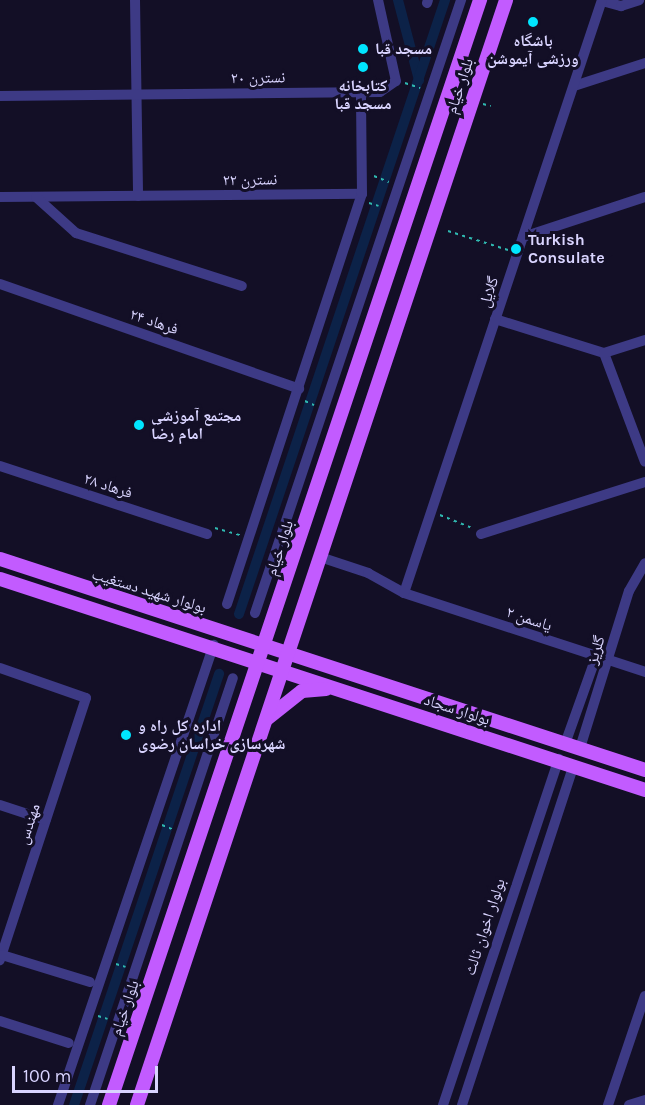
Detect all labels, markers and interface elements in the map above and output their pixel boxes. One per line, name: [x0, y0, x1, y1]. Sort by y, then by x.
marker: باشگاه ورزشی آیموشن: [526, 15, 540, 29]
place label: باشگاه ورزشی آیموشن: [487, 31, 579, 69]
place label: مسجد قبا: [375, 39, 432, 59]
marker: مسجد قبا: [356, 42, 370, 56]
street label: بلوار خیام: [442, 56, 478, 116]
marker: کتابخانه مسجد قبا: [356, 60, 370, 74]
street label: نسترن ۲۰: [230, 68, 286, 88]
place label: کتابخانه مسجد قبا: [334, 76, 392, 114]
street label: نسترن ۲۲: [222, 170, 278, 190]
place label: Turkish Consulate: [528, 230, 605, 268]
marker: Turkish Consulate: [509, 242, 523, 256]
street label: گلایل: [475, 274, 503, 310]
street label: فرهاد ۲۴: [127, 305, 181, 339]
place label: مجتمع آموزشی امام رضا: [151, 406, 241, 444]
marker: مجتمع آموزشی امام رضا: [132, 418, 146, 432]
street label: فرهاد ۲۸: [81, 469, 135, 503]
street label: بلوار خیام: [262, 518, 298, 578]
street label: بولوار شهید دستغیب: [89, 564, 209, 618]
street label: یاسمن ۲: [504, 603, 554, 635]
street label: گلریز: [583, 633, 609, 667]
street label: بولوار سجاد: [422, 690, 492, 730]
place label: اداره کل راه و شهرسازی خراسان رضوی: [138, 716, 285, 754]
marker: اداره کل راه و شهرسازی خراسان رضوی: [119, 728, 133, 742]
street label: مهندس: [13, 801, 45, 847]
street label: بولوار اخوان ثالث: [460, 876, 510, 978]
street label: بلوار خیام: [107, 978, 143, 1038]
scale bar: [15, 1054, 160, 1092]
text: 100 m: [23, 1065, 71, 1087]

